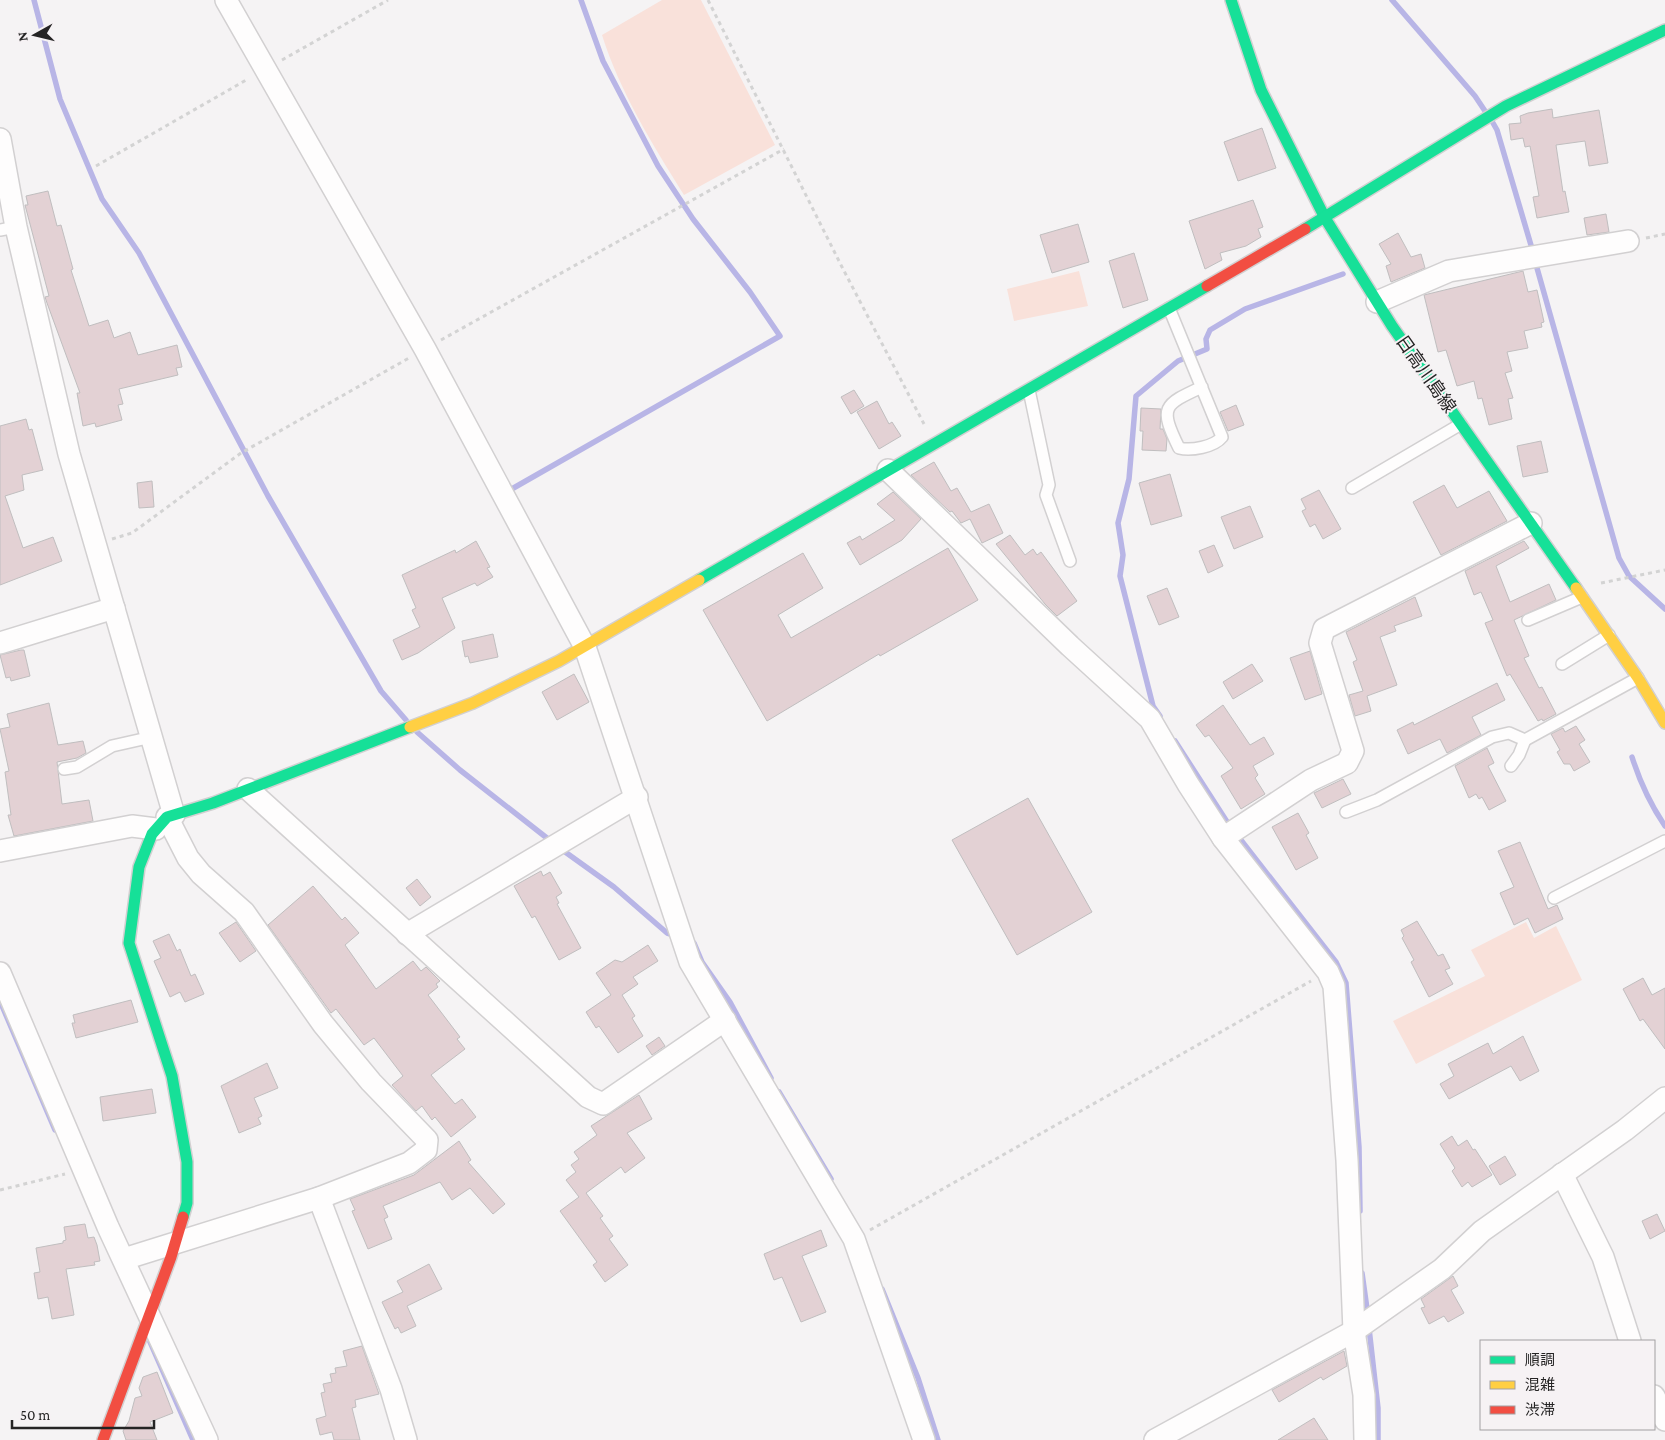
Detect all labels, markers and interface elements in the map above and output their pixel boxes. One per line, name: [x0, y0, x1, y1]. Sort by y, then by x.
north arrow: [10, 10, 60, 60]
text: N: [13, 31, 31, 43]
street label: 日高川島線: [1392, 331, 1460, 417]
legend: [1480, 1340, 1655, 1430]
text: 順調: [1525, 1352, 1555, 1368]
text: 混雑: [1525, 1377, 1555, 1393]
scale bar: [12, 1398, 155, 1430]
text: 渋滞: [1525, 1402, 1555, 1418]
text: 50 m: [20, 1407, 50, 1423]

